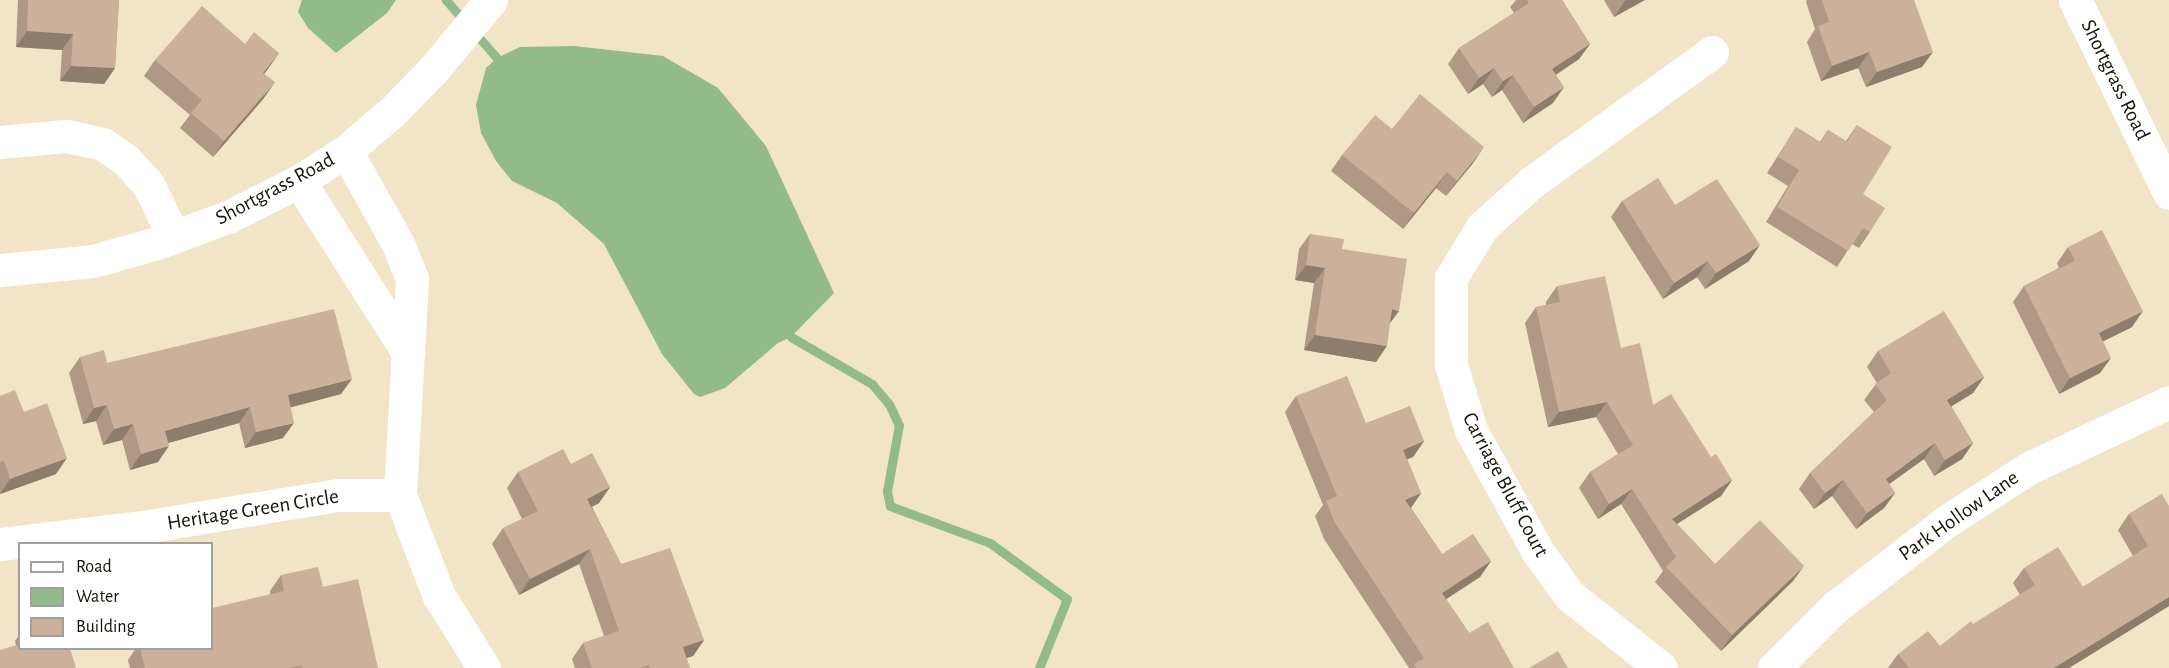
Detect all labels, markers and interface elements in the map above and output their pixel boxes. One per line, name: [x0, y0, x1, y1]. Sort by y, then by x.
street label: Shortgrass Road: [2075, 16, 2155, 144]
street label: Shortgrass Road: [211, 147, 339, 231]
street label: Carriage Bluff Court: [1456, 408, 1554, 562]
street label: Park Hollow Lane: [1894, 465, 2024, 567]
street label: Heritage Green Circle: [165, 484, 341, 536]
legend: [18, 542, 213, 650]
text: Road: [76, 558, 112, 576]
text: Water: [76, 588, 119, 606]
text: Building: [76, 618, 135, 636]

